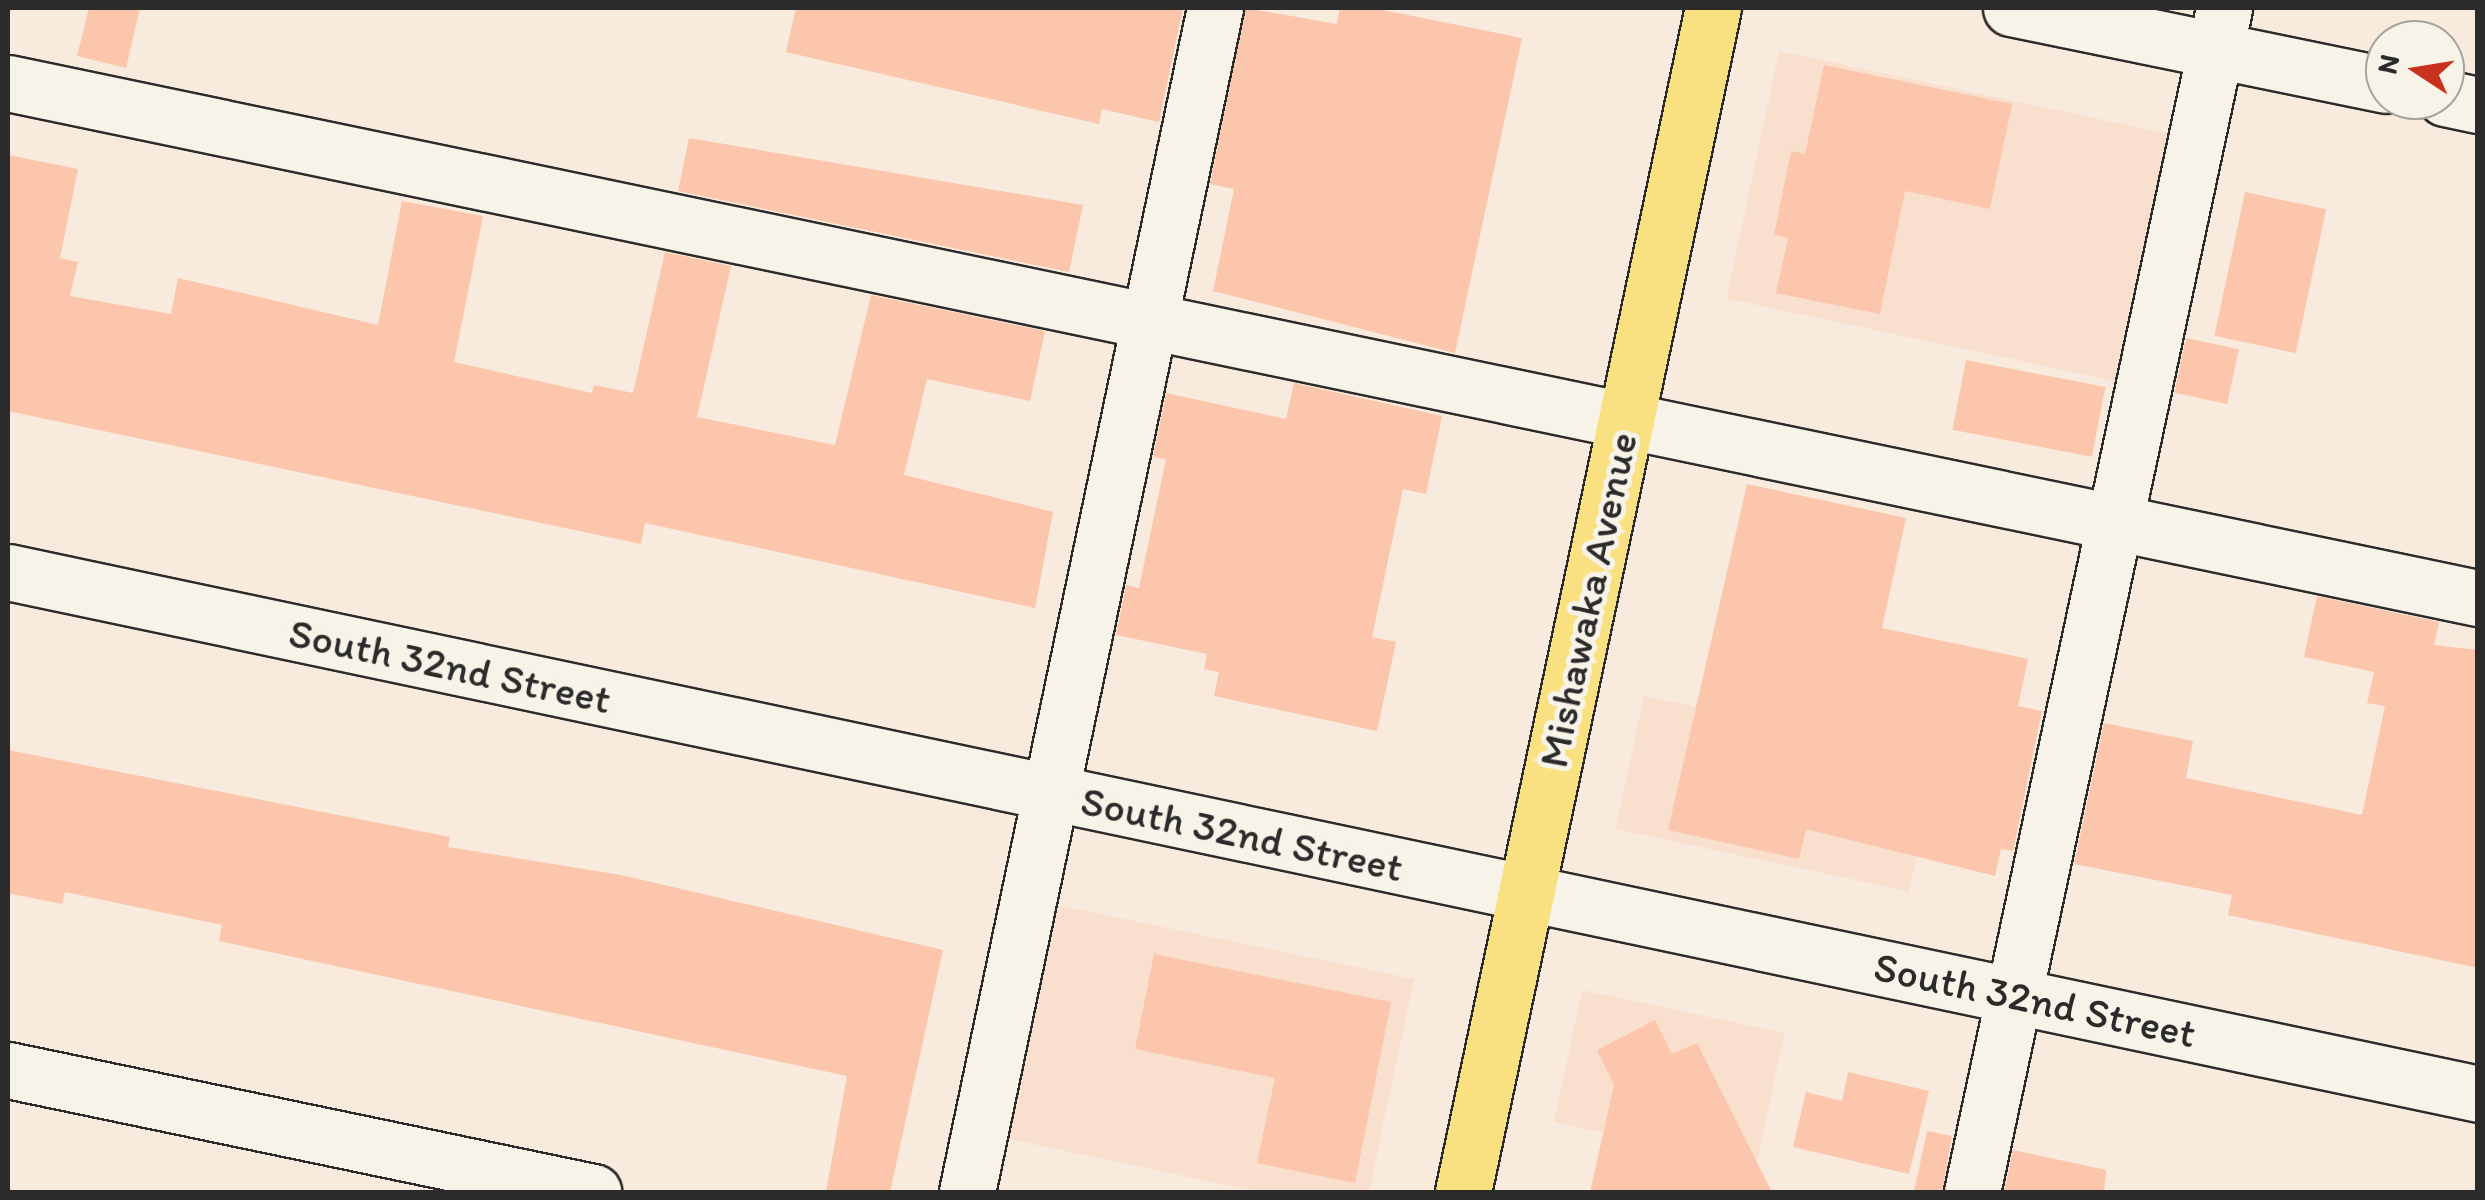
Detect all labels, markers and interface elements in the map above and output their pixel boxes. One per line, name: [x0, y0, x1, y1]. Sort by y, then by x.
north arrow: [2365, 20, 2465, 120]
text: N: [2369, 51, 2406, 77]
street label: Mishawaka Avenue: [1528, 429, 1648, 771]
street label: South 32nd Street: [285, 607, 615, 725]
street label: South 32nd Street: [1077, 775, 1407, 893]
street label: South 32nd Street: [1870, 941, 2200, 1059]

